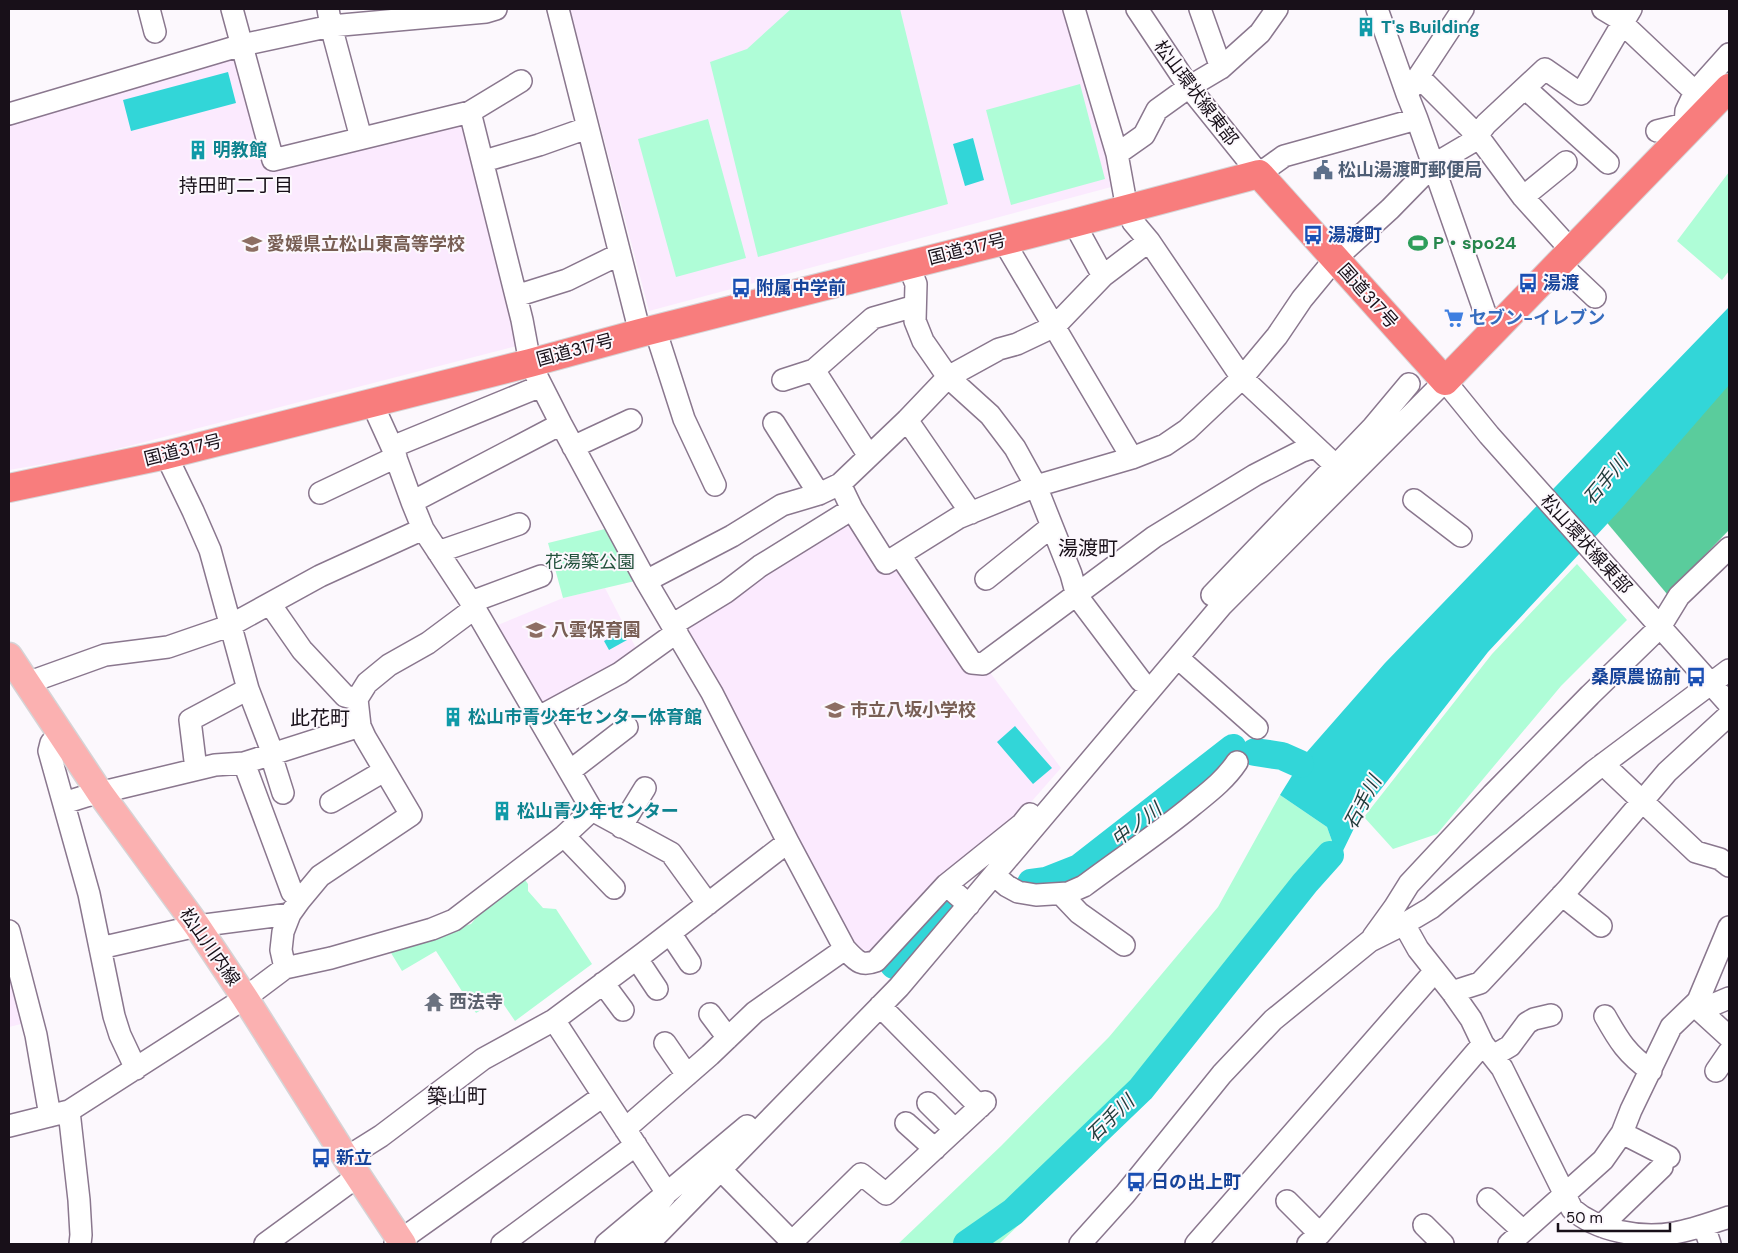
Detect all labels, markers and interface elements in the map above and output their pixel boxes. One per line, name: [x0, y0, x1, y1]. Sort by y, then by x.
place label: T's Building: [1381, 15, 1480, 39]
building icon: T's Building: [1355, 16, 1377, 38]
street label: 松山環状線東部: [1149, 35, 1243, 151]
place label: 明教館: [213, 138, 267, 162]
building icon: 明教館: [187, 139, 209, 161]
place label: 松山湯渡町郵便局: [1338, 158, 1482, 182]
public building icon: 松山湯渡町郵便局: [1312, 159, 1334, 181]
district label: 持田町二丁目: [179, 173, 293, 198]
place label: 湯渡町: [1328, 223, 1382, 247]
bus stop icon: 湯渡町: [1302, 224, 1324, 246]
street label: 国道317号: [925, 228, 1009, 270]
place label: P・spo24: [1433, 231, 1517, 255]
place label: 愛媛県立松山東高等学校: [267, 232, 465, 256]
sports icon: P・spo24: [1407, 232, 1429, 254]
school or university icon: 愛媛県立松山東高等学校: [241, 233, 263, 255]
street label: 国道317号: [1332, 258, 1404, 334]
place label: 湯渡: [1543, 271, 1579, 295]
bus stop icon: 湯渡: [1517, 272, 1539, 294]
place label: 附属中学前: [756, 276, 846, 300]
bus stop icon: 附属中学前: [730, 277, 752, 299]
place label: セブン-イレブン: [1469, 306, 1605, 330]
supermarket icon: セブン-イレブン: [1443, 307, 1465, 329]
street label: 国道317号: [533, 328, 617, 372]
street label: 国道317号: [141, 429, 225, 471]
water label: 石手川: [1577, 449, 1635, 510]
street label: 松山環状線東部: [1535, 489, 1637, 599]
district label: 湯渡町: [1058, 535, 1118, 561]
park label: 花湯築公園: [545, 550, 635, 574]
place label: 八雲保育園: [551, 618, 641, 642]
school or university icon: 八雲保育園: [525, 619, 547, 641]
place label: 桑原農協前: [1591, 665, 1681, 689]
bus stop icon: 桑原農協前: [1685, 666, 1707, 688]
place label: 市立八坂小学校: [850, 698, 976, 722]
school or university icon: 市立八坂小学校: [824, 699, 846, 721]
district label: 此花町: [290, 705, 350, 731]
place label: 松山市青少年センター体育館: [468, 705, 702, 729]
building icon: 松山市青少年センター体育館: [442, 706, 464, 728]
water label: 石手川: [1338, 769, 1388, 833]
water label: 中ノ川: [1106, 796, 1168, 852]
place label: 松山青少年センター: [517, 799, 679, 823]
building icon: 松山青少年センター: [491, 800, 513, 822]
street label: 松山川内線: [174, 903, 246, 991]
place label: 西法寺: [449, 990, 503, 1014]
temple icon: 西法寺: [423, 991, 445, 1013]
district label: 築山町: [427, 1083, 487, 1109]
water label: 石手川: [1081, 1088, 1141, 1147]
place label: 新立: [336, 1146, 372, 1170]
bus stop icon: 新立: [310, 1147, 332, 1169]
place label: 日の出上町: [1151, 1170, 1241, 1194]
bus stop icon: 日の出上町: [1125, 1171, 1147, 1193]
scale bar: [1558, 1200, 1670, 1232]
text: 50 m: [1566, 1208, 1603, 1228]

